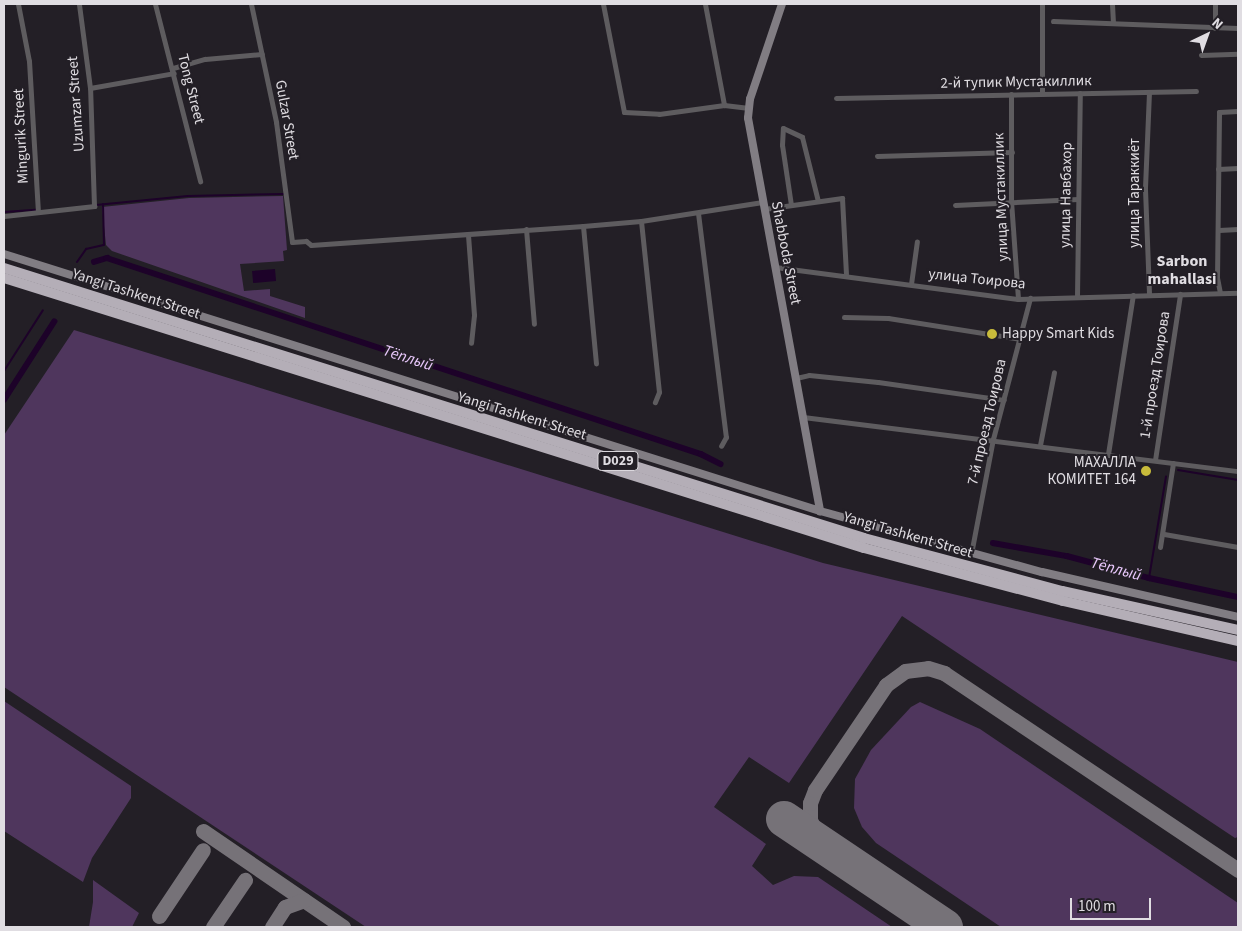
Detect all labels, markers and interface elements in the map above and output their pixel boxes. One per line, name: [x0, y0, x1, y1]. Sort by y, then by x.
north arrow: [1182, 10, 1232, 60]
text: N: [1207, 13, 1227, 34]
street label: Tong Street: [174, 52, 208, 126]
street label: Uzumzar Street: [64, 56, 88, 152]
street label: 2-й тупик Мустакиллик: [940, 72, 1092, 92]
street label: Gulzar Street: [271, 79, 303, 161]
street label: Mingurik Street: [10, 88, 32, 184]
street label: улица Мустакиллик: [990, 132, 1012, 262]
street label: улица Тараккиёт: [1126, 138, 1144, 248]
street label: улица Навбахор: [1056, 142, 1076, 248]
street label: Shabboda Street: [767, 200, 805, 306]
district label: Sarbon mahallasi: [1148, 251, 1216, 289]
street label: Yangi Tashkent Street: [70, 265, 202, 323]
street label: улица Тоирова: [928, 265, 1026, 293]
street label: 1-й проезд Тоирова: [1136, 310, 1174, 440]
place label: Happy Smart Kids: [1002, 325, 1114, 343]
marker: Happy Smart Kids: [986, 328, 998, 340]
water label: Тёплый: [381, 341, 435, 375]
street label: 7-й проезд Тоирова: [964, 357, 1010, 487]
street label: Yangi Tashkent Street: [456, 388, 588, 444]
road number: D029: [597, 450, 639, 472]
place label: МАХАЛЛА КОМИТЕТ 164: [1047, 453, 1136, 488]
marker: МАХАЛЛА КОМИТЕТ 164: [1140, 465, 1152, 477]
street label: Yangi Tashkent Street: [841, 508, 975, 562]
water label: Тёплый: [1089, 553, 1143, 585]
scale bar: [1072, 888, 1153, 920]
text: 100 m: [1078, 896, 1116, 917]

